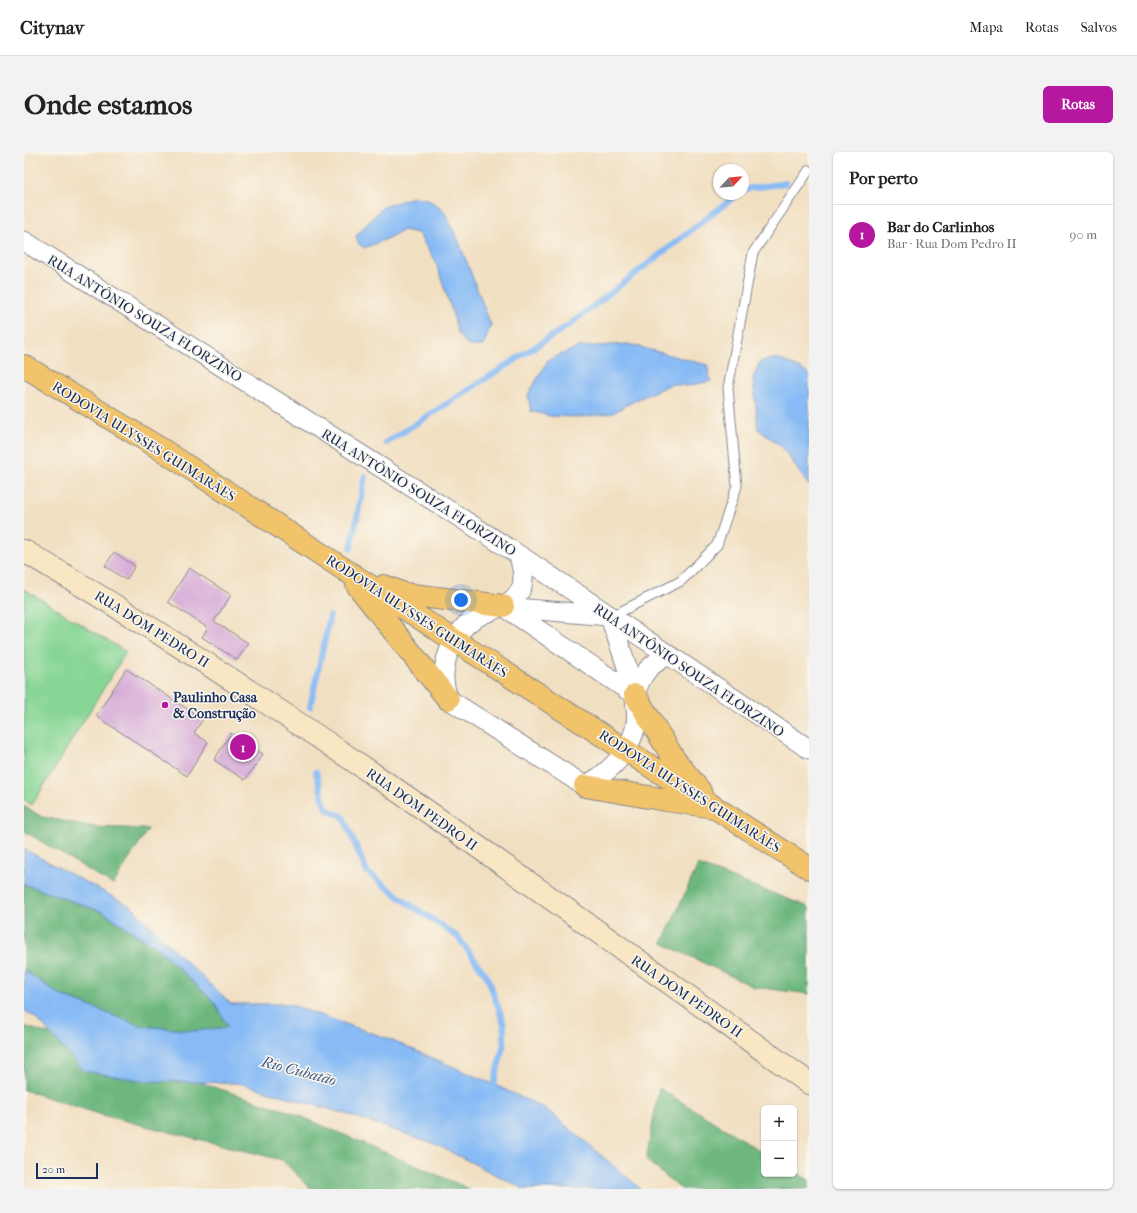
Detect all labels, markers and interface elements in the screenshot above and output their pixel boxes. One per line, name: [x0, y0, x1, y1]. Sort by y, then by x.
text: Citynav: [20, 17, 84, 39]
text: Mapa: [970, 19, 1003, 36]
text: Rotas: [1025, 19, 1059, 36]
text: Salvos: [1081, 19, 1117, 36]
button: Rotas: [1043, 86, 1113, 123]
text: Onde estamos: [24, 88, 192, 121]
north arrow: [713, 164, 749, 200]
text: Por perto: [849, 168, 918, 188]
text: Bar do Carlinhos: [887, 218, 994, 236]
text: 1: [860, 227, 864, 242]
text: 90 m: [1069, 227, 1097, 242]
text: Bar · Rua Dom Pedro II: [887, 236, 1017, 251]
street label: RUA ANTÔNIO SOUZA FLORZINO: [44, 250, 246, 386]
street label: RODOVIA ULYSSES GUIMARÃES: [49, 378, 239, 505]
street label: RUA ANTÔNIO SOUZA FLORZINO: [318, 424, 520, 560]
street label: RODOVIA ULYSSES GUIMARÃES: [323, 551, 511, 682]
street label: RUA DOM PEDRO II: [91, 587, 213, 672]
your location: [451, 590, 471, 610]
street label: RUA ANTÔNIO SOUZA FLORZINO: [590, 599, 788, 741]
place label: Paulinho Casa & Construção: [173, 689, 258, 723]
marker: Paulinho Casa & Construção: [160, 700, 170, 710]
street label: RODOVIA ULYSSES GUIMARÃES: [596, 726, 784, 857]
pin: 1: [230, 732, 256, 762]
street label: RUA DOM PEDRO II: [363, 765, 481, 855]
street label: RUA DOM PEDRO II: [628, 952, 746, 1042]
water label: Rio Cubatão: [259, 1052, 338, 1090]
map controls: [761, 1105, 797, 1177]
button: +: [761, 1105, 797, 1141]
button: −: [761, 1141, 797, 1177]
scale bar: [36, 1161, 98, 1180]
text: 20 m: [42, 1163, 65, 1176]

